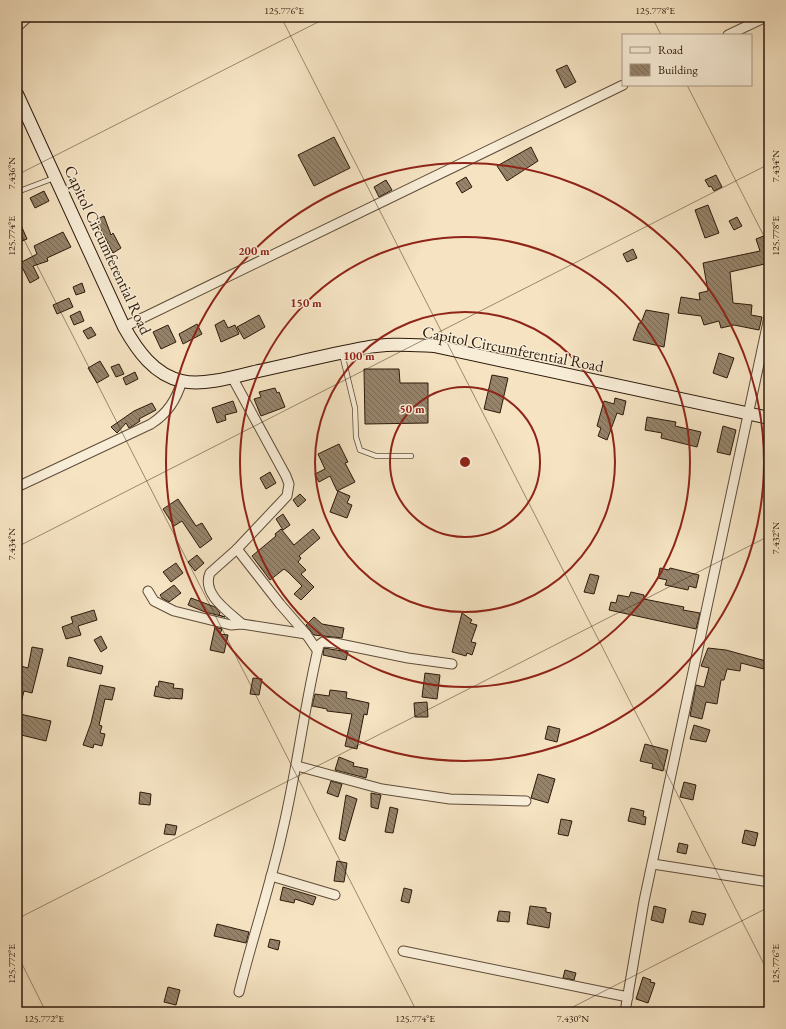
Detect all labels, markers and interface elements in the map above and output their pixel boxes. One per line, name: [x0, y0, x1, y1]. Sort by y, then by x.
text: 125.776°E: [264, 4, 304, 17]
text: 125.778°E: [635, 4, 675, 17]
legend: [622, 34, 752, 86]
text: Road: [658, 42, 684, 58]
text: Building: [658, 62, 699, 78]
text: 7.434°N: [769, 150, 782, 182]
text: 7.436°N: [5, 157, 18, 189]
street label: Capitol Circumferential Road: [59, 162, 157, 339]
text: 125.774°E: [5, 216, 18, 256]
text: 125.778°E: [769, 216, 782, 256]
text: 200 m: [238, 243, 270, 259]
text: 150 m: [290, 295, 322, 311]
street label: Capitol Circumferential Road: [420, 321, 606, 377]
text: 100 m: [343, 348, 375, 364]
text: 50 m: [399, 401, 425, 417]
centre of rings: [458, 455, 472, 469]
text: 7.432°N: [769, 522, 782, 554]
text: 7.434°N: [5, 528, 18, 560]
text: 125.772°E: [5, 944, 18, 984]
text: 125.776°E: [769, 944, 782, 984]
text: 125.772°E: [24, 1012, 64, 1025]
text: 125.774°E: [395, 1012, 435, 1025]
text: 7.430°N: [557, 1012, 589, 1025]

